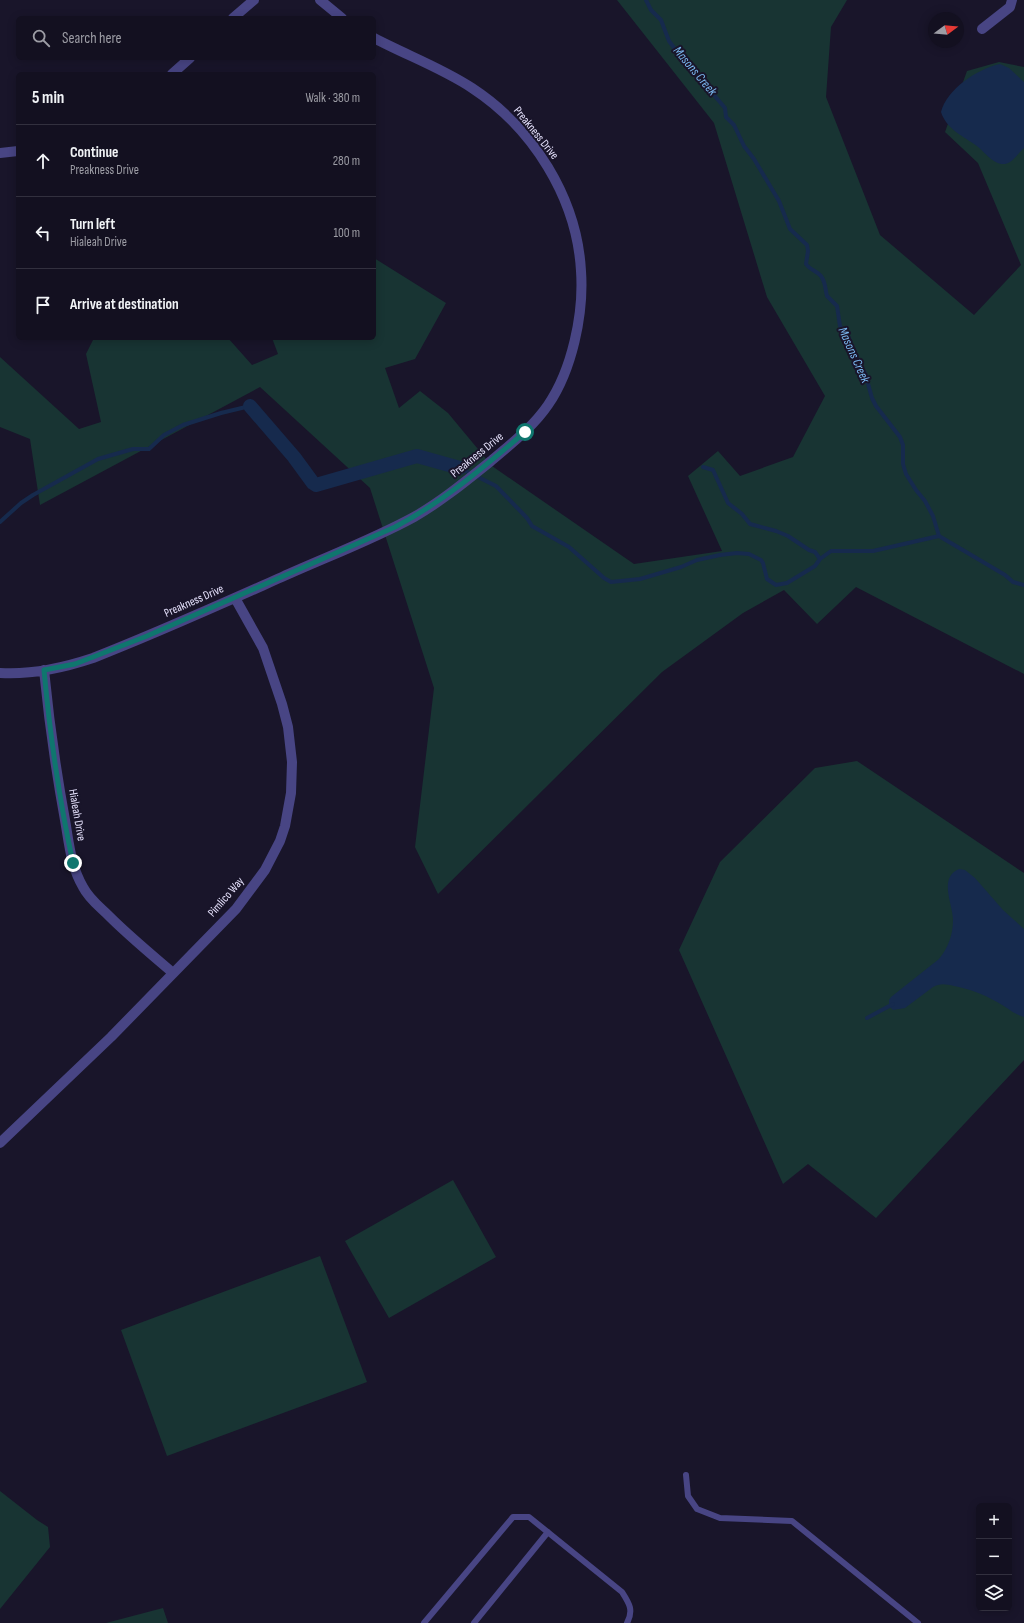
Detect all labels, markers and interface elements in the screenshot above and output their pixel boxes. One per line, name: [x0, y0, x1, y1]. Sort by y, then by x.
north arrow: [928, 12, 964, 48]
search box: [16, 16, 376, 60]
icon: search: [30, 27, 52, 49]
text: Search here: [62, 29, 122, 48]
water label: Masons Creek: [670, 43, 721, 100]
text: 5 min: [32, 88, 64, 108]
text: Walk · 380 m: [305, 90, 360, 106]
street label: Preakness Drive: [510, 104, 562, 163]
text: Continue: [70, 143, 119, 162]
icon: ahead: [32, 150, 54, 172]
text: 280 m: [333, 153, 360, 169]
text: Preakness Drive: [70, 162, 139, 178]
text: Turn left: [70, 215, 115, 234]
icon: left: [32, 222, 54, 244]
text: 100 m: [333, 225, 360, 241]
text: Hialeah Drive: [70, 234, 127, 250]
icon: arrive: [32, 294, 54, 316]
text: Arrive at destination: [70, 295, 179, 314]
water label: Masons Creek: [835, 325, 874, 386]
route start: [516, 423, 534, 441]
street label: Preakness Drive: [448, 429, 507, 481]
street label: Preakness Drive: [162, 581, 226, 621]
street label: Hialeah Drive: [65, 788, 89, 842]
route end: [64, 854, 82, 872]
street label: Pimlico Way: [205, 874, 248, 920]
map controls: [976, 1503, 1012, 1611]
button: +: [976, 1503, 1012, 1539]
button: −: [976, 1539, 1012, 1575]
button: layers: [976, 1575, 1012, 1611]

